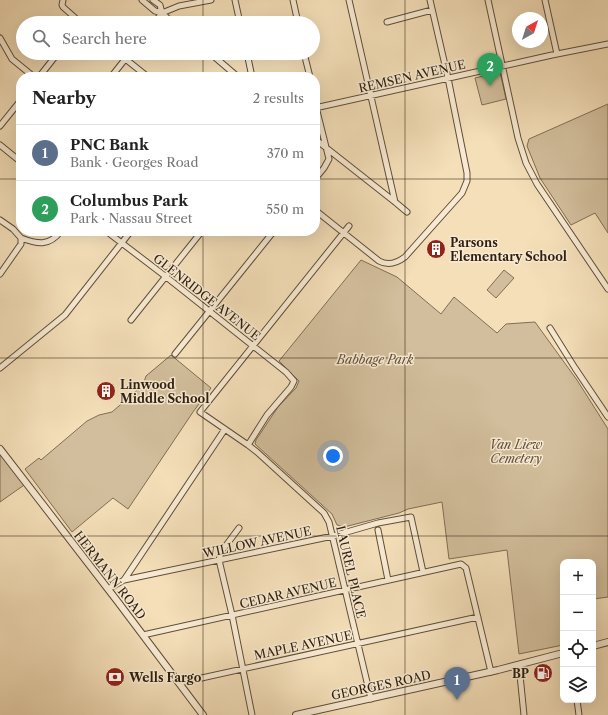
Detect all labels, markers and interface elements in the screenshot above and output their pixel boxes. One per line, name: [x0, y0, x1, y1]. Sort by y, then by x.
north arrow: [512, 12, 548, 48]
search box: [16, 16, 320, 60]
icon: search: [30, 27, 52, 49]
text: Search here: [62, 29, 147, 48]
pin: 2: [477, 53, 503, 86]
street label: REMSEN AVENUE: [357, 56, 467, 96]
text: Nearby: [32, 88, 96, 108]
text: 2 results: [253, 90, 304, 106]
text: PNC Bank: [70, 135, 149, 154]
text: 1: [42, 145, 48, 161]
text: 370 m: [267, 145, 304, 161]
text: Bank · Georges Road: [70, 154, 198, 170]
text: Columbus Park: [70, 191, 188, 210]
text: 2: [41, 201, 49, 217]
text: 550 m: [266, 201, 304, 217]
text: Park · Nassau Street: [70, 210, 192, 226]
place label: Parsons Elementary School: [450, 235, 567, 264]
building icon: Parsons Elementary School: [425, 238, 447, 260]
street label: GLENRIDGE AVENUE: [151, 251, 263, 343]
park label: Babbage Park: [336, 352, 414, 367]
place label: Linwood Middle School: [120, 377, 209, 406]
building icon: Linwood Middle School: [95, 380, 117, 402]
park label: Van Liew Cemetery: [490, 437, 543, 466]
your location: [323, 446, 343, 466]
street label: WILLOW AVENUE: [200, 523, 313, 561]
street label: LAUREL PLACE: [333, 524, 369, 620]
street label: HERMANN ROAD: [71, 528, 149, 622]
map controls: [560, 559, 596, 703]
button: +: [560, 559, 596, 595]
street label: CEDAR AVENUE: [238, 575, 338, 611]
button: −: [560, 595, 596, 631]
street label: MAPLE AVENUE: [253, 627, 353, 663]
button: locate: [560, 631, 596, 667]
fuel station icon: BP: [532, 662, 554, 684]
bank icon: Wells Fargo: [104, 666, 126, 688]
place label: BP: [512, 666, 529, 681]
street label: GEORGES ROAD: [330, 667, 433, 703]
pin: 1: [444, 667, 470, 700]
button: layers: [560, 667, 596, 703]
place label: Wells Fargo: [128, 670, 202, 685]

